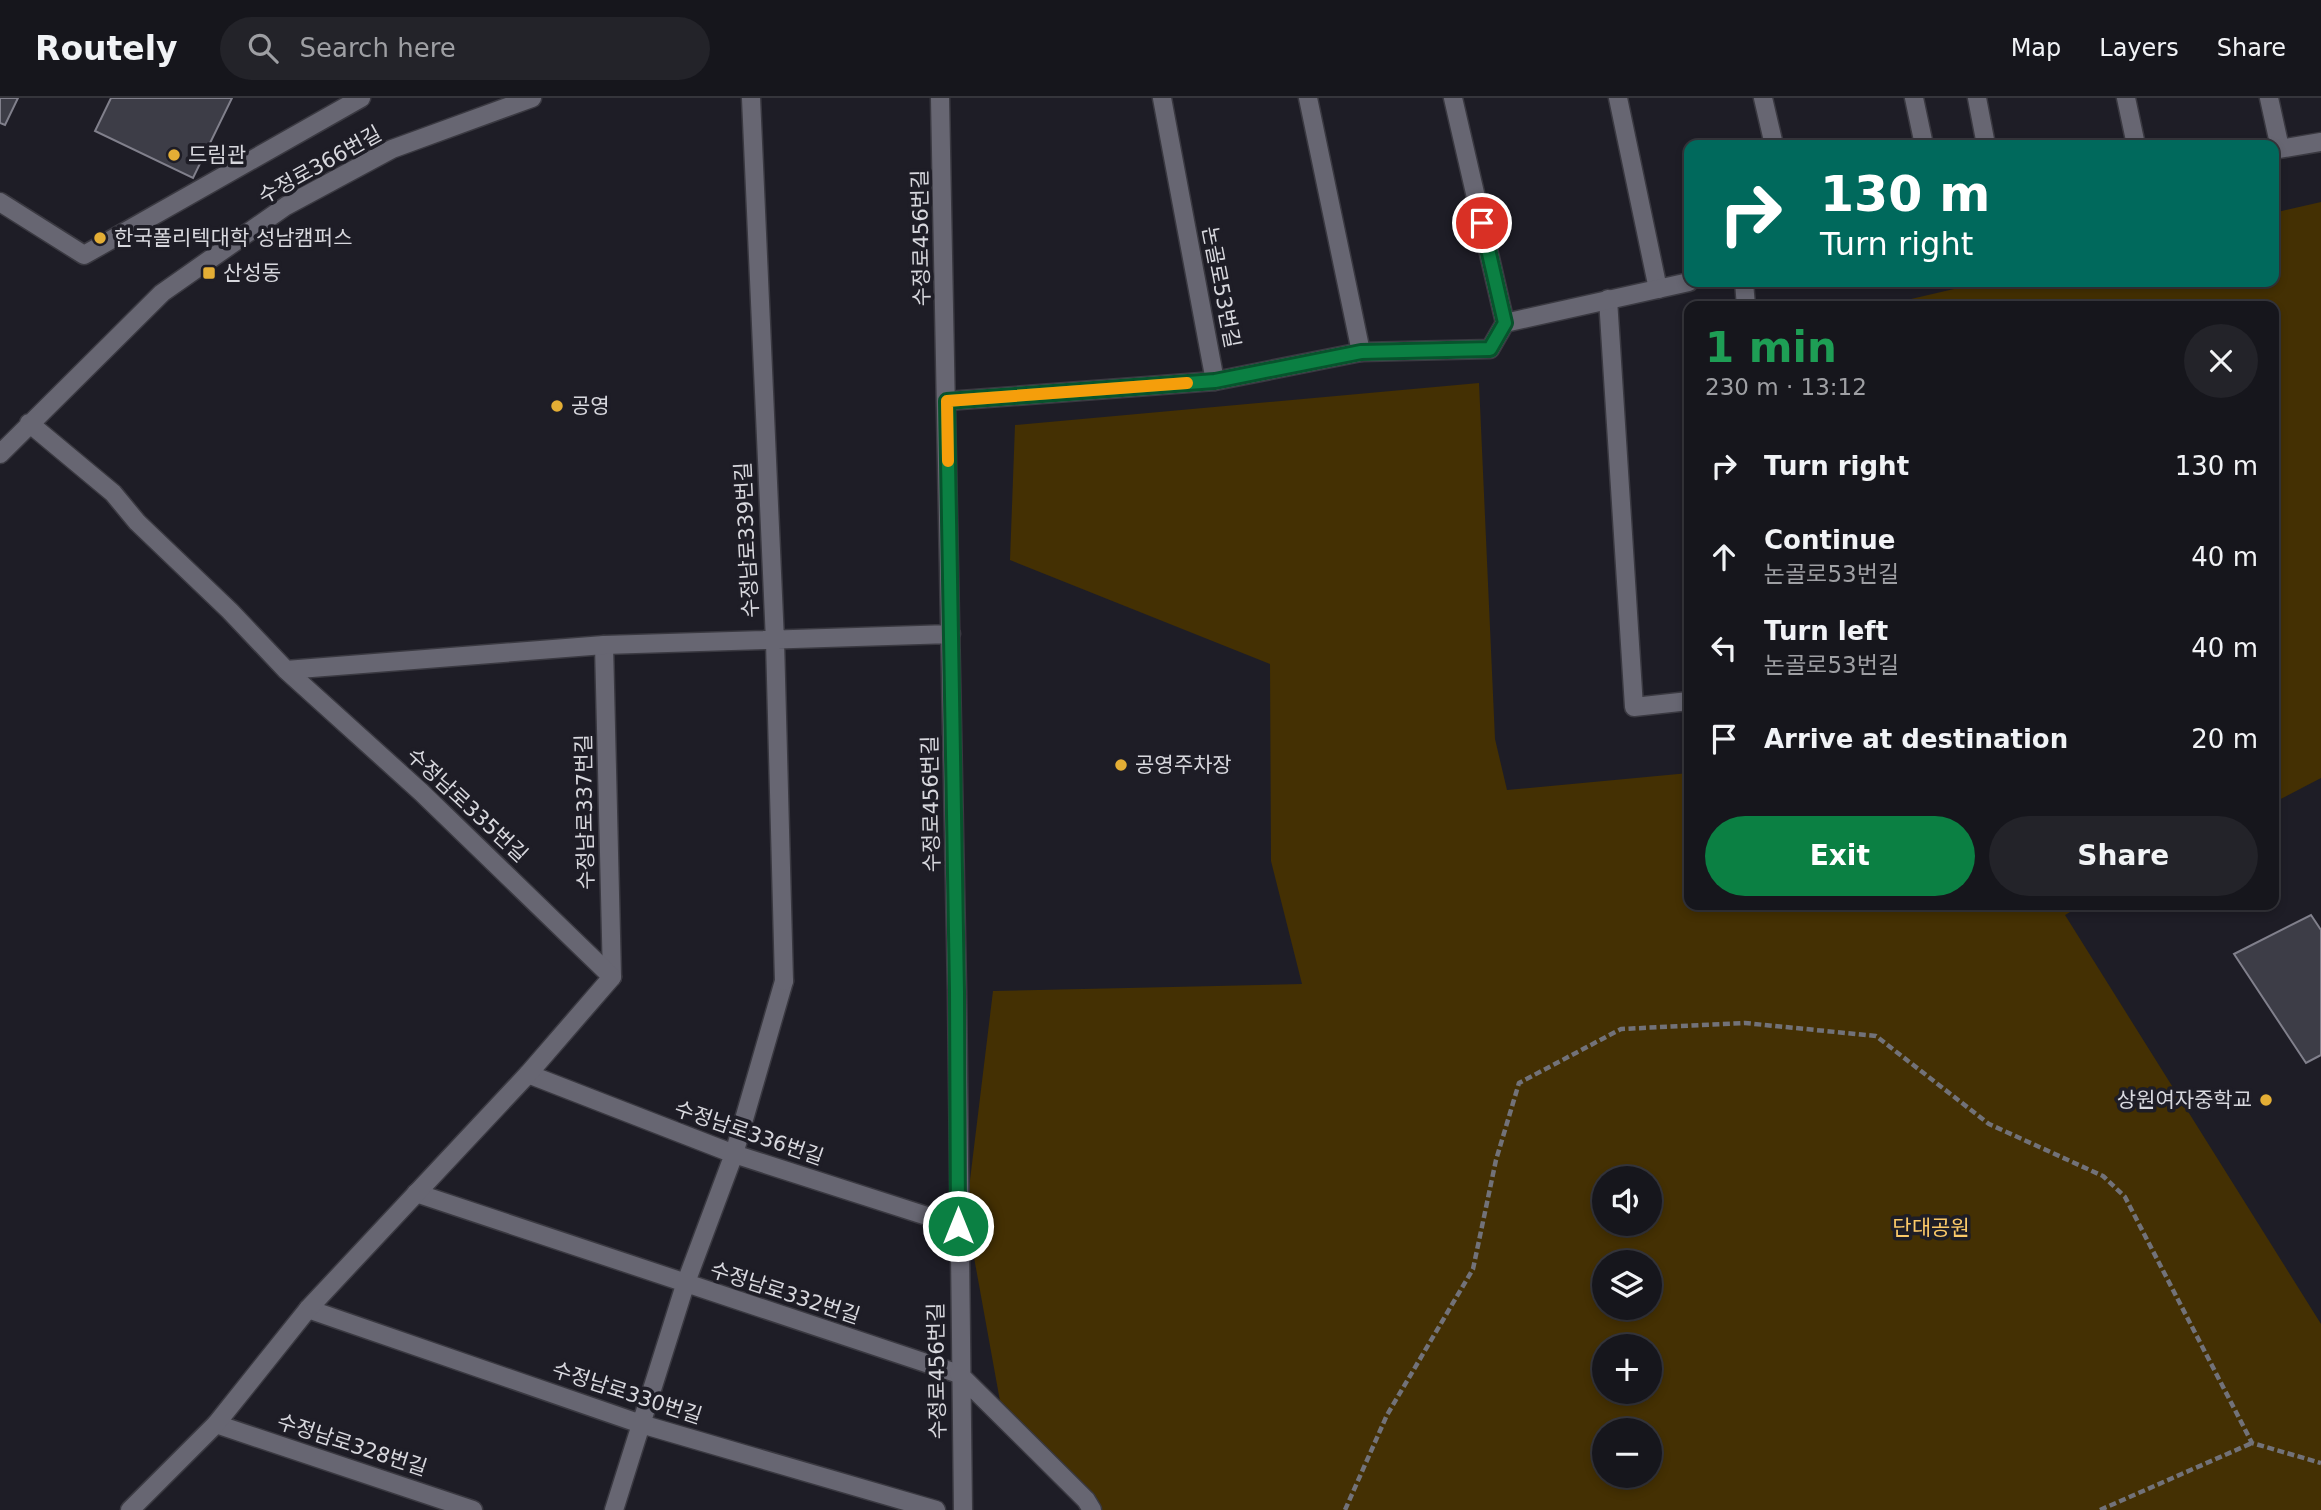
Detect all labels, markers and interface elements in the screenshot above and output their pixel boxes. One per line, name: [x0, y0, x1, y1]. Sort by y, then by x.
search box: [220, 17, 710, 80]
text: Routely: [35, 29, 178, 68]
icon: search: [244, 29, 282, 67]
text: Search here: [300, 33, 456, 63]
text: Map: [2011, 34, 2061, 62]
text: Layers: [2099, 34, 2179, 62]
text: Share: [2217, 34, 2286, 62]
street label: 수정로366번길: [254, 121, 386, 209]
place label: 드림관: [188, 143, 246, 167]
marker: 드림관: [166, 147, 182, 163]
text: 130 m: [1820, 166, 1990, 223]
icon: right: [1705, 168, 1796, 259]
street label: 수정로456번길: [908, 169, 934, 307]
pin: [1452, 193, 1512, 253]
icon: arrive: [1463, 204, 1501, 242]
street label: 논골로53번길: [1197, 224, 1245, 350]
text: Turn right: [1820, 225, 1973, 263]
place label: 한국폴리텍대학 성남캠퍼스: [114, 226, 353, 250]
marker: 한국폴리텍대학 성남캠퍼스: [92, 230, 108, 246]
place label: 산성동: [223, 261, 281, 285]
marker: 산성동: [201, 265, 217, 281]
text: 1 min: [1705, 323, 1837, 372]
button: close: [2184, 324, 2258, 398]
text: 230 m · 13:12: [1705, 374, 1867, 400]
place label: 공영: [571, 394, 610, 418]
marker: 공영: [549, 398, 565, 414]
icon: right: [1705, 447, 1743, 485]
text: Turn right: [1764, 451, 1909, 481]
text: 130 m: [2175, 451, 2258, 481]
street label: 수정남로339번길: [731, 461, 763, 619]
text: Continue: [1764, 525, 1895, 555]
icon: ahead: [1705, 538, 1743, 576]
text: 40 m: [2191, 542, 2258, 572]
text: 논골로53번길: [1764, 561, 1899, 587]
text: Turn left: [1764, 616, 1888, 646]
icon: left: [1705, 629, 1743, 667]
text: 40 m: [2191, 633, 2258, 663]
text: 논골로53번길: [1764, 652, 1899, 678]
icon: arrive: [1705, 720, 1743, 758]
text: Arrive at destination: [1764, 724, 2068, 754]
text: 20 m: [2191, 724, 2258, 754]
street label: 수정남로337번길: [572, 734, 598, 890]
street label: 수정로456번길: [918, 735, 944, 873]
street label: 수정남로335번길: [402, 743, 532, 867]
place label: 공영주차장: [1135, 753, 1232, 777]
marker: 공영주차장: [1113, 757, 1129, 773]
button: Exit: [1705, 816, 1975, 896]
button: Share: [1989, 816, 2258, 896]
place label: 상원여자중학교: [2117, 1088, 2252, 1112]
marker: 상원여자중학교: [2258, 1092, 2274, 1108]
street label: 수정남로336번길: [671, 1096, 827, 1170]
map controls: [1592, 1166, 1662, 1488]
button: sound: [1592, 1166, 1662, 1236]
position arrow: [921, 1189, 995, 1263]
park label: 단대공원: [1892, 1216, 1970, 1240]
button: layers: [1592, 1250, 1662, 1320]
street label: 수정남로332번길: [707, 1257, 863, 1329]
street label: 수정로456번길: [924, 1302, 950, 1440]
button: +: [1592, 1334, 1662, 1404]
street label: 수정남로330번길: [549, 1357, 705, 1429]
street label: 수정남로328번길: [274, 1409, 430, 1481]
button: −: [1592, 1418, 1662, 1488]

